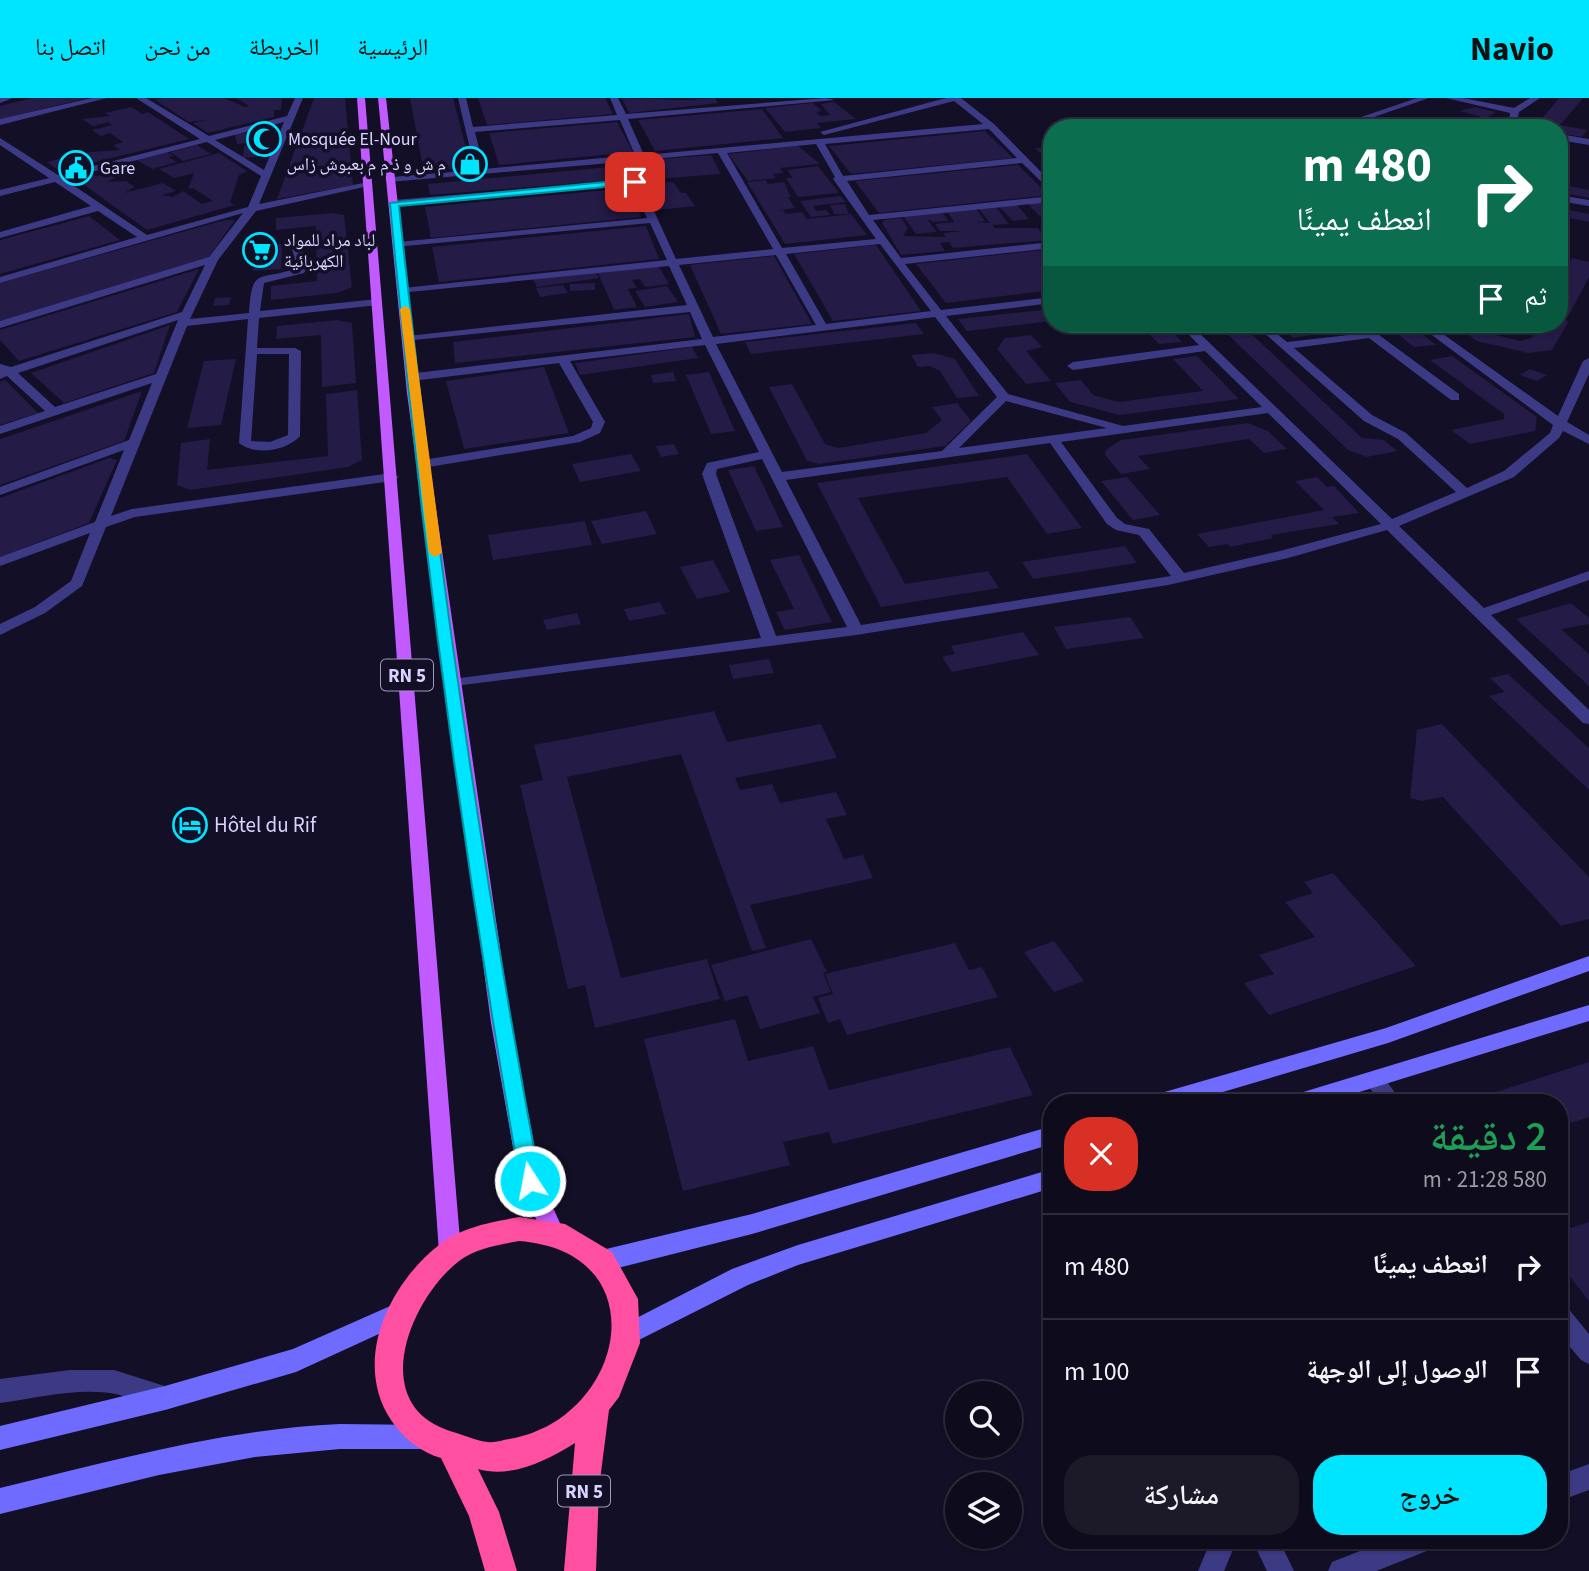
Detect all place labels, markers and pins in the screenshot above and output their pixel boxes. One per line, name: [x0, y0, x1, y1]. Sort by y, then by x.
mosque icon: Mosquée El-Nour: [245, 120, 283, 158]
place label: Mosquée El-Nour: [288, 127, 417, 152]
shop icon: م ش و ذ م م بعبوش زاس: [451, 145, 489, 183]
public building icon: Gare: [57, 149, 95, 187]
place label: م ش و ذ م م بعبوش زاس: [287, 152, 446, 177]
pin: [605, 152, 665, 212]
place label: Gare: [100, 156, 135, 181]
place label: لباد مراد للمواد الكهربائية: [284, 228, 375, 274]
supermarket icon: لباد مراد للمواد الكهربائية: [241, 231, 279, 269]
hotel icon: Hôtel du Rif: [171, 806, 209, 844]
place label: Hôtel du Rif: [214, 810, 317, 840]

